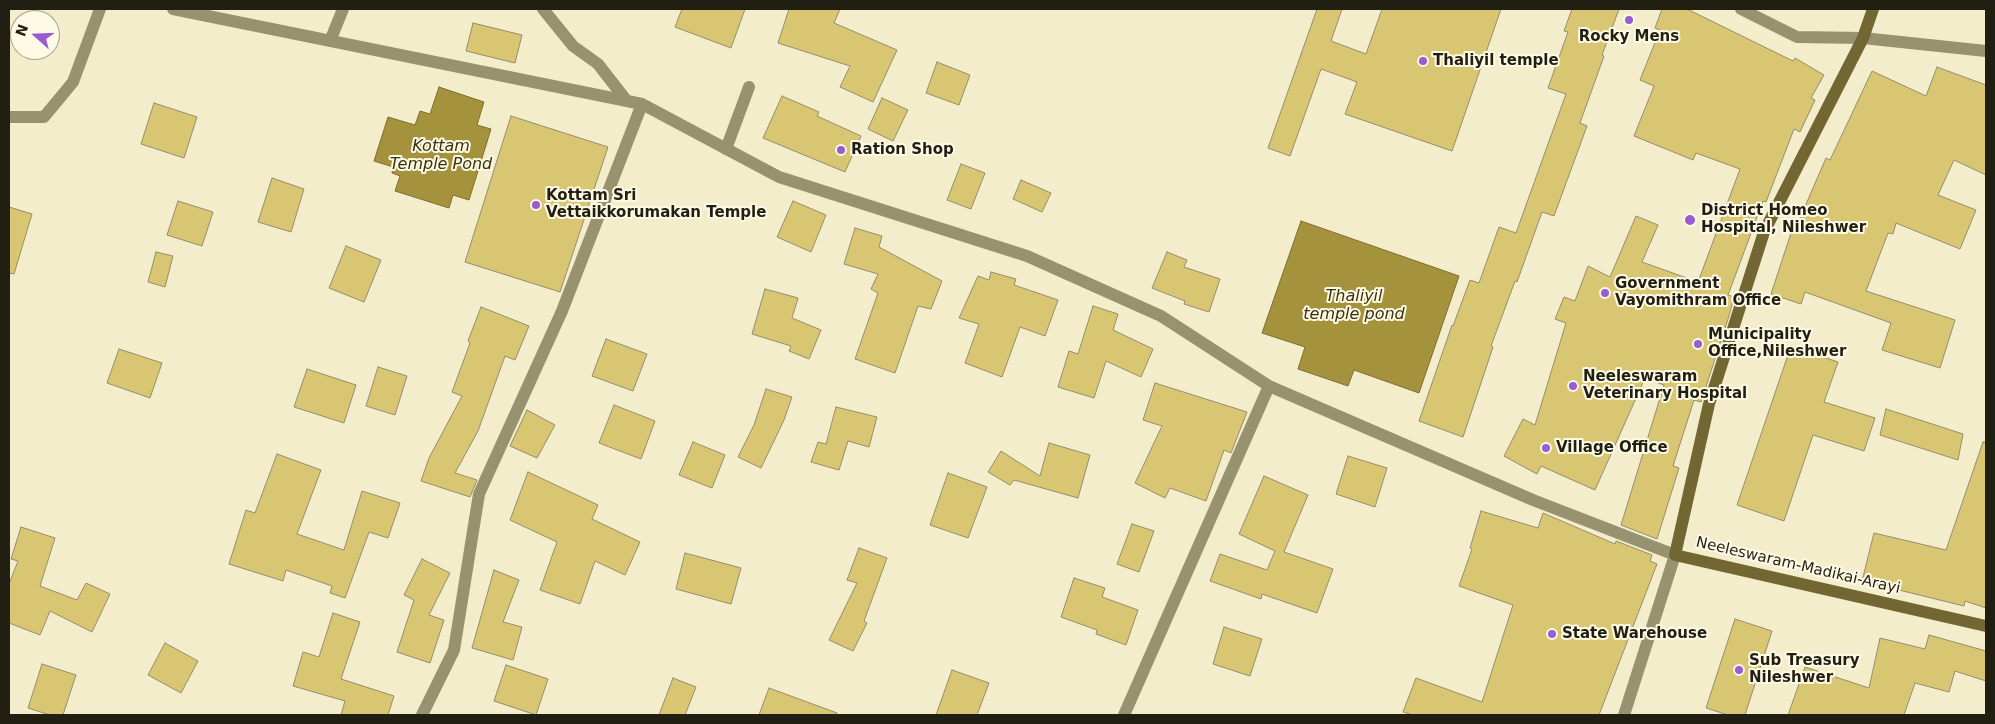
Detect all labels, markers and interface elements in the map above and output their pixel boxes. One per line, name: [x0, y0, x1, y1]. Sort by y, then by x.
north arrow: [10, 10, 60, 60]
marker: Rocky Mens: [1623, 14, 1635, 26]
text: N: [12, 22, 31, 38]
place label: Rocky Mens: [1579, 28, 1679, 46]
place label: Thaliyil temple: [1433, 52, 1559, 70]
marker: Thaliyil temple: [1417, 55, 1429, 67]
water label: Kottam Temple Pond: [390, 137, 492, 175]
place label: Ration Shop: [851, 141, 954, 159]
marker: Ration Shop: [835, 144, 847, 156]
place label: Kottam Sri Vettaikkorumakan Temple: [546, 187, 766, 222]
marker: Kottam Sri Vettaikkorumakan Temple: [530, 199, 542, 211]
place label: District Homeo Hospital, Nileshwer: [1701, 202, 1866, 237]
marker: District Homeo Hospital, Nileshwer: [1683, 213, 1697, 227]
place label: Government Vayomithram Office: [1615, 275, 1781, 310]
water label: Thaliyil temple pond: [1303, 287, 1405, 325]
marker: Government Vayomithram Office: [1599, 287, 1611, 299]
place label: Municipality Office,Nileshwer: [1708, 326, 1846, 361]
marker: Municipality Office,Nileshwer: [1692, 338, 1704, 350]
place label: Neeleswaram Veterinary Hospital: [1583, 368, 1747, 403]
marker: Neeleswaram Veterinary Hospital: [1567, 380, 1579, 392]
place label: Village Office: [1556, 439, 1668, 457]
marker: Village Office: [1540, 442, 1552, 454]
street label: Neeleswaram-Madikai-Arayi: [1694, 534, 1902, 598]
place label: State Warehouse: [1562, 625, 1707, 643]
marker: State Warehouse: [1546, 628, 1558, 640]
place label: Sub Treasury Nileshwer: [1749, 652, 1860, 687]
marker: Sub Treasury Nileshwer: [1733, 664, 1745, 676]

